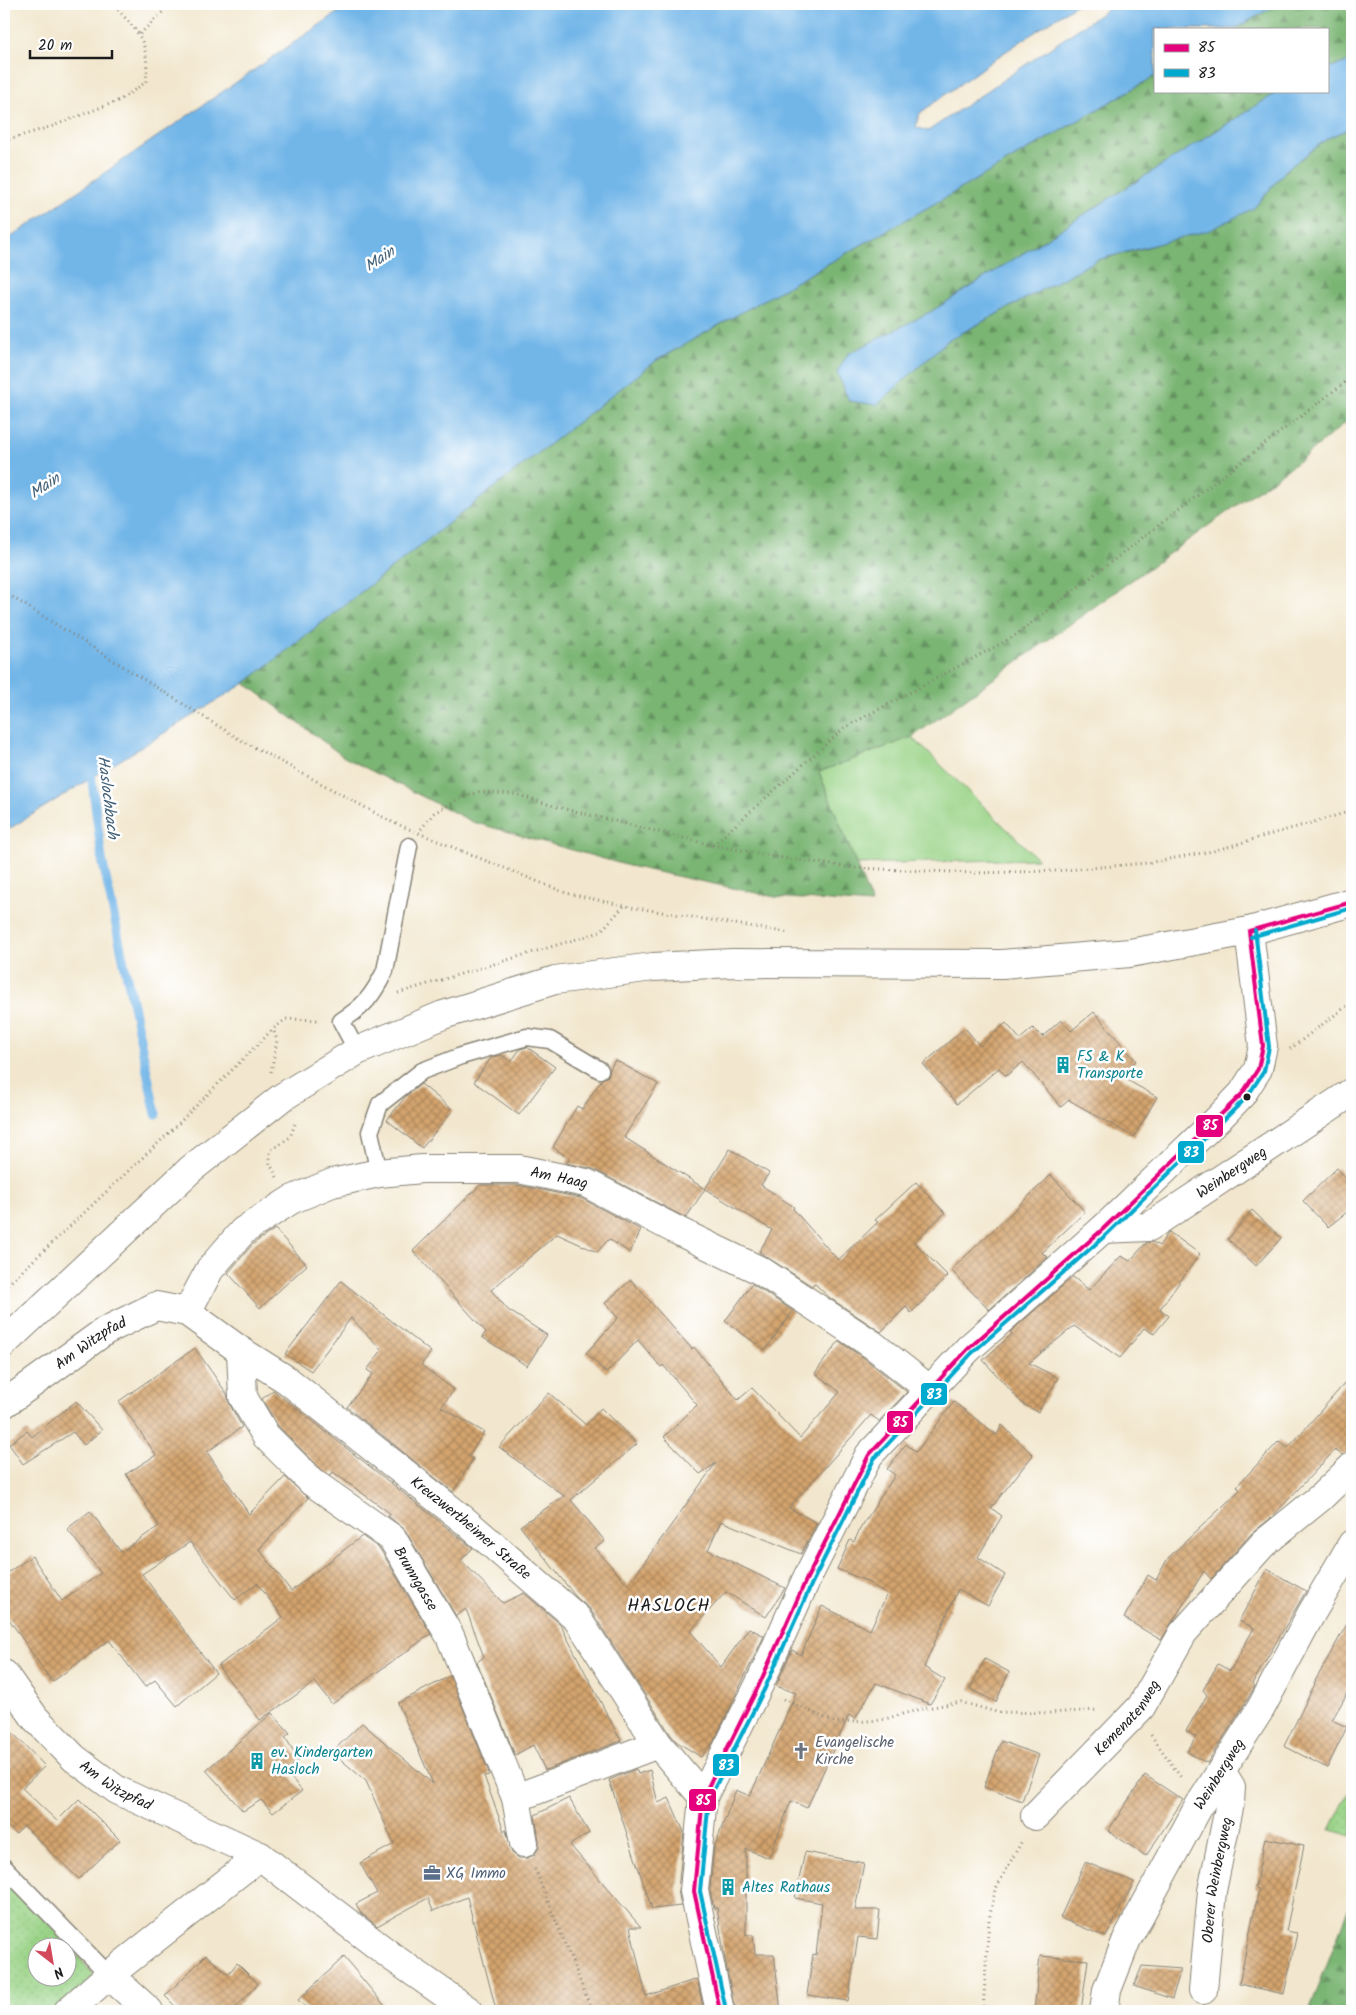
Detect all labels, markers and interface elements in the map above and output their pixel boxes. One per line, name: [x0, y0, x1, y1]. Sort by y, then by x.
scale bar: [30, 28, 112, 60]
legend: [1154, 28, 1328, 92]
text: 20 m: [38, 34, 72, 58]
text: 85: [1198, 36, 1216, 60]
text: 83: [1198, 62, 1216, 86]
water label: Main: [359, 239, 402, 279]
water label: Main: [24, 466, 67, 506]
water label: Haslochbach: [90, 754, 125, 842]
place label: FS & K Transporte: [1077, 1045, 1143, 1086]
building icon: FS & K Transporte: [1053, 1055, 1073, 1075]
unlabelled marker: [1242, 1092, 1252, 1102]
line badge: 85: [1195, 1114, 1224, 1138]
text: 85: [1202, 1115, 1220, 1137]
line badge: 83: [1177, 1140, 1205, 1164]
street label: Weinbergweg: [1192, 1141, 1272, 1205]
text: 83: [1183, 1142, 1199, 1164]
street label: Am Haag: [528, 1161, 590, 1196]
street label: Am Witzpfad: [50, 1311, 131, 1377]
line badge: 83: [920, 1382, 948, 1406]
text: 83: [926, 1384, 942, 1406]
line badge: 85: [886, 1410, 914, 1434]
text: 85: [892, 1412, 910, 1434]
street label: Kreuzwertheimer Straße: [405, 1471, 536, 1586]
street label: Brunngasse: [387, 1542, 444, 1616]
district label: HASLOCH: [627, 1592, 711, 1621]
street label: Kemenatenweg: [1088, 1676, 1167, 1762]
place label: Evangelische Kirche: [815, 1731, 894, 1772]
street label: Weinbergweg: [1188, 1734, 1252, 1815]
place label: ev. Kindergarten Hasloch: [271, 1741, 373, 1782]
church icon: Evangelische Kirche: [791, 1741, 811, 1761]
building icon: ev. Kindergarten Hasloch: [247, 1751, 267, 1771]
line badge: 83: [712, 1753, 740, 1777]
street label: Am Witzpfad: [74, 1755, 156, 1818]
text: 83: [718, 1755, 734, 1777]
line badge: 85: [688, 1788, 717, 1812]
text: 85: [695, 1790, 713, 1812]
street label: Oberer Weinbergweg: [1196, 1815, 1240, 1944]
place label: XG Immo: [446, 1862, 506, 1886]
office icon: XG Immo: [422, 1863, 442, 1883]
place label: Altes Rathaus: [742, 1876, 831, 1900]
building icon: Altes Rathaus: [718, 1877, 738, 1897]
north arrow: [28, 1938, 78, 1988]
text: N: [49, 1961, 68, 1984]

